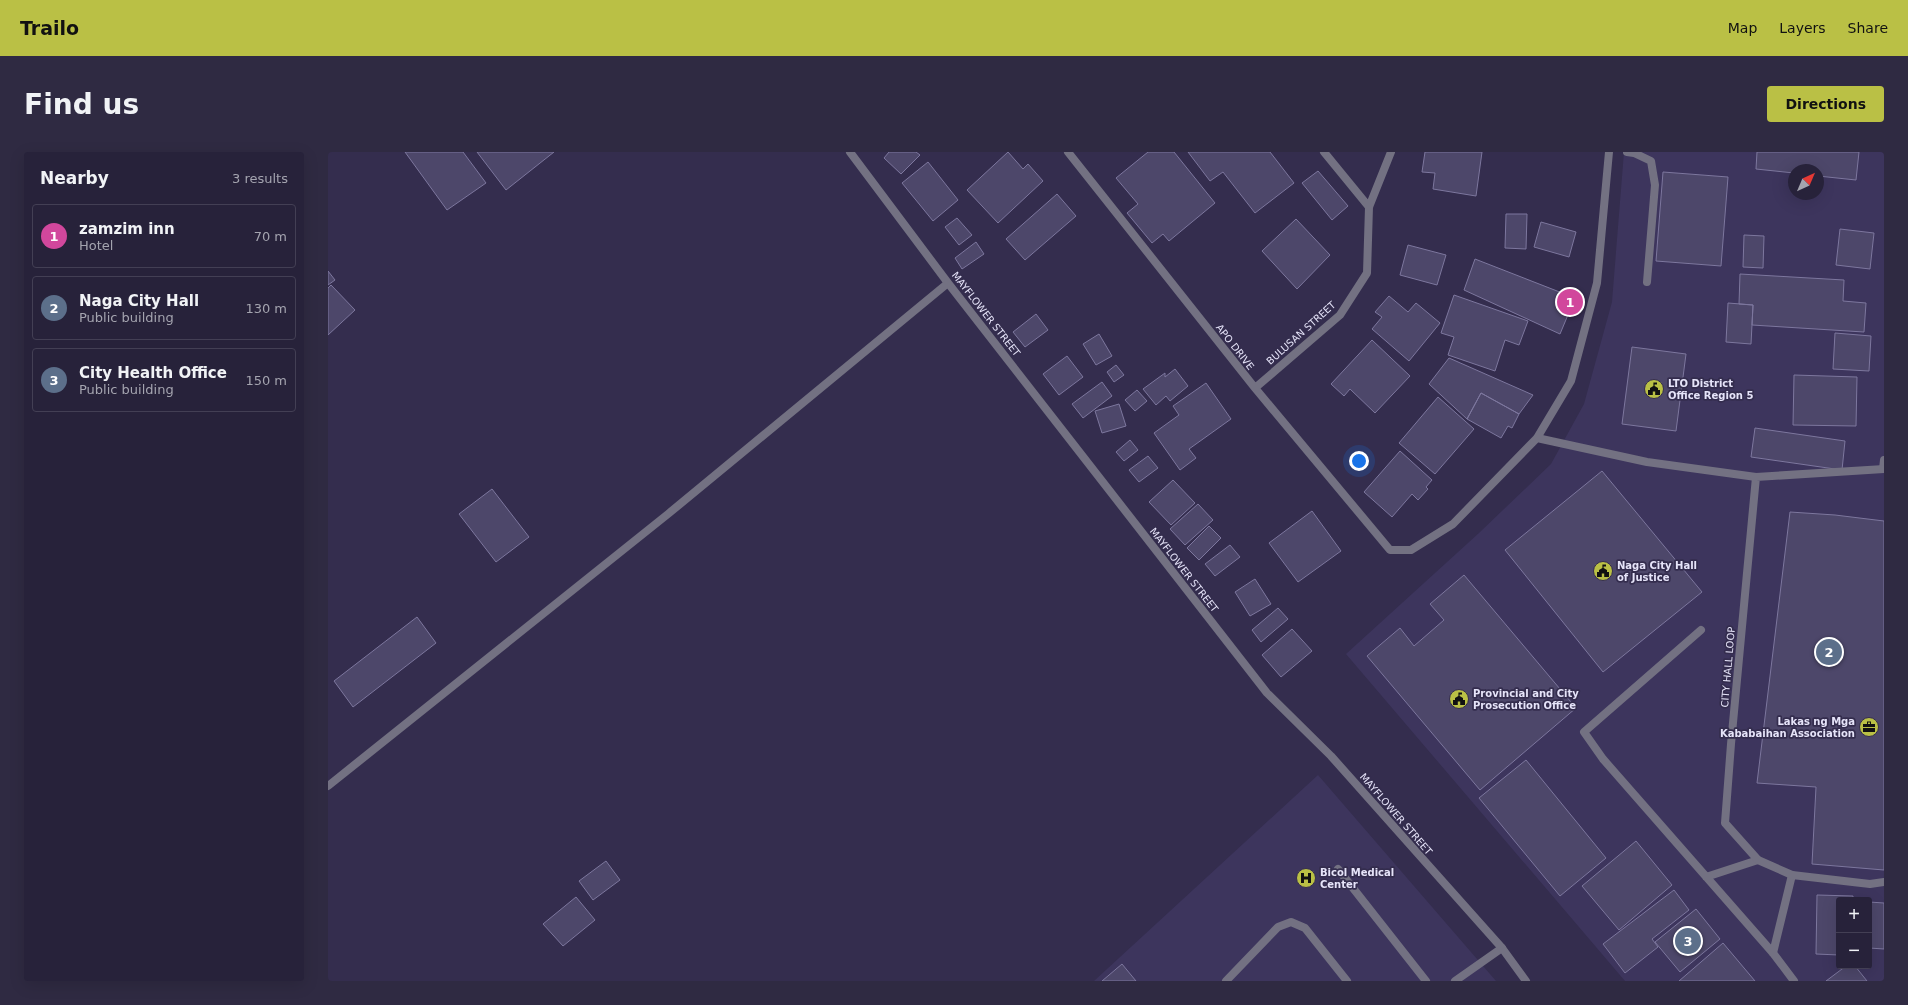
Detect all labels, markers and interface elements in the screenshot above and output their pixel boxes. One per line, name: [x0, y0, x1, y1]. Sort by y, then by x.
text: Trailo: [20, 17, 79, 39]
text: Map: [1728, 20, 1757, 36]
text: Layers: [1779, 20, 1826, 36]
text: Share: [1848, 20, 1888, 36]
button: Directions: [1767, 86, 1884, 122]
text: Find us: [24, 88, 139, 121]
north arrow: [1788, 164, 1824, 200]
text: Nearby: [40, 168, 109, 188]
text: 3 results: [232, 171, 288, 186]
text: zamzim inn: [79, 220, 175, 238]
text: 1: [49, 229, 59, 244]
text: 70 m: [254, 229, 287, 244]
text: Hotel: [79, 238, 113, 253]
street label: MAYFLOWER STREET: [950, 270, 1023, 359]
pin: 1: [1557, 287, 1583, 317]
text: Naga City Hall: [79, 292, 199, 310]
street label: BULUSAN STREET: [1264, 299, 1338, 367]
text: 2: [49, 301, 59, 316]
text: 130 m: [245, 301, 287, 316]
text: Public building: [79, 310, 174, 325]
street label: APO DRIVE: [1214, 322, 1256, 372]
text: City Health Office: [79, 364, 227, 382]
text: 3: [49, 373, 59, 388]
text: 150 m: [245, 373, 287, 388]
public building icon: LTO District Office Region 5: [1643, 378, 1665, 400]
place label: LTO District Office Region 5: [1668, 378, 1753, 401]
text: Public building: [79, 382, 174, 397]
your location: [1349, 451, 1369, 471]
street label: MAYFLOWER STREET: [1148, 526, 1221, 615]
public building icon: Naga City Hall of Justice: [1592, 560, 1614, 582]
place label: Naga City Hall of Justice: [1617, 560, 1697, 583]
street label: CITY HALL LOOP: [1719, 626, 1737, 708]
pin: 2: [1816, 637, 1842, 667]
public building icon: Provincial and City Prosecution Office: [1448, 688, 1470, 710]
place label: Provincial and City Prosecution Office: [1473, 688, 1579, 711]
place label: Lakas ng Mga Kababaihan Association: [1720, 716, 1855, 739]
office icon: Lakas ng Mga Kababaihan Association: [1858, 716, 1880, 738]
street label: MAYFLOWER STREET: [1358, 771, 1435, 858]
hospital icon: Bicol Medical Center: [1295, 867, 1317, 889]
place label: Bicol Medical Center: [1320, 867, 1394, 890]
map controls: [1836, 897, 1872, 969]
button: +: [1836, 897, 1872, 933]
pin: 3: [1675, 926, 1701, 956]
button: −: [1836, 933, 1872, 969]

